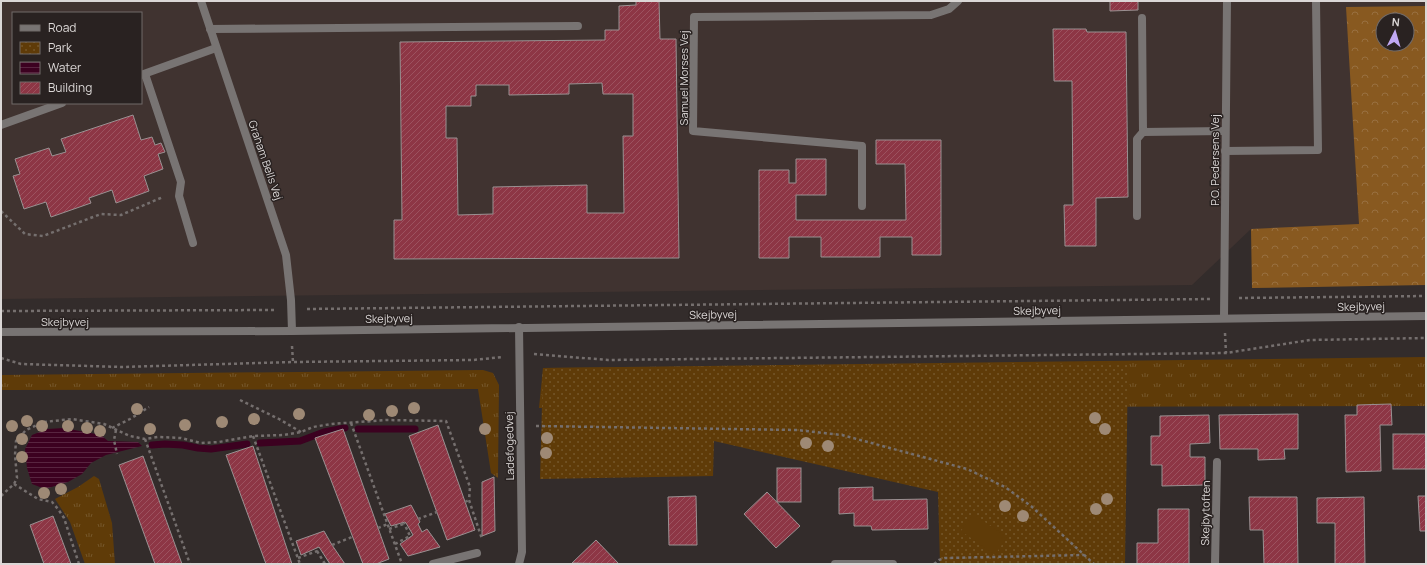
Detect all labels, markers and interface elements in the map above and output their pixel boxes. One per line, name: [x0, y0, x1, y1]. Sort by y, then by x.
legend: [12, 12, 142, 104]
north arrow: [1375, 12, 1415, 52]
text: N: [1391, 14, 1401, 29]
text: Road: [48, 19, 76, 36]
street label: Samuel Morses Vej: [676, 31, 691, 125]
text: Park: [48, 39, 73, 56]
text: Water: [48, 59, 82, 76]
text: Building: [48, 79, 92, 96]
street label: P.O. Pedersens Vej: [1207, 114, 1222, 206]
street label: Graham Bells Vej: [245, 118, 287, 202]
street label: Skejbyvej: [1337, 298, 1385, 314]
street label: Skejbyvej: [1013, 302, 1061, 318]
street label: Skejbyvej: [689, 306, 737, 322]
street label: Skejbyvej: [365, 310, 413, 326]
street label: Skejbyvej: [41, 314, 89, 329]
street label: Ladefogedvej: [501, 411, 517, 481]
street label: Skejbytoften: [1197, 480, 1213, 546]

